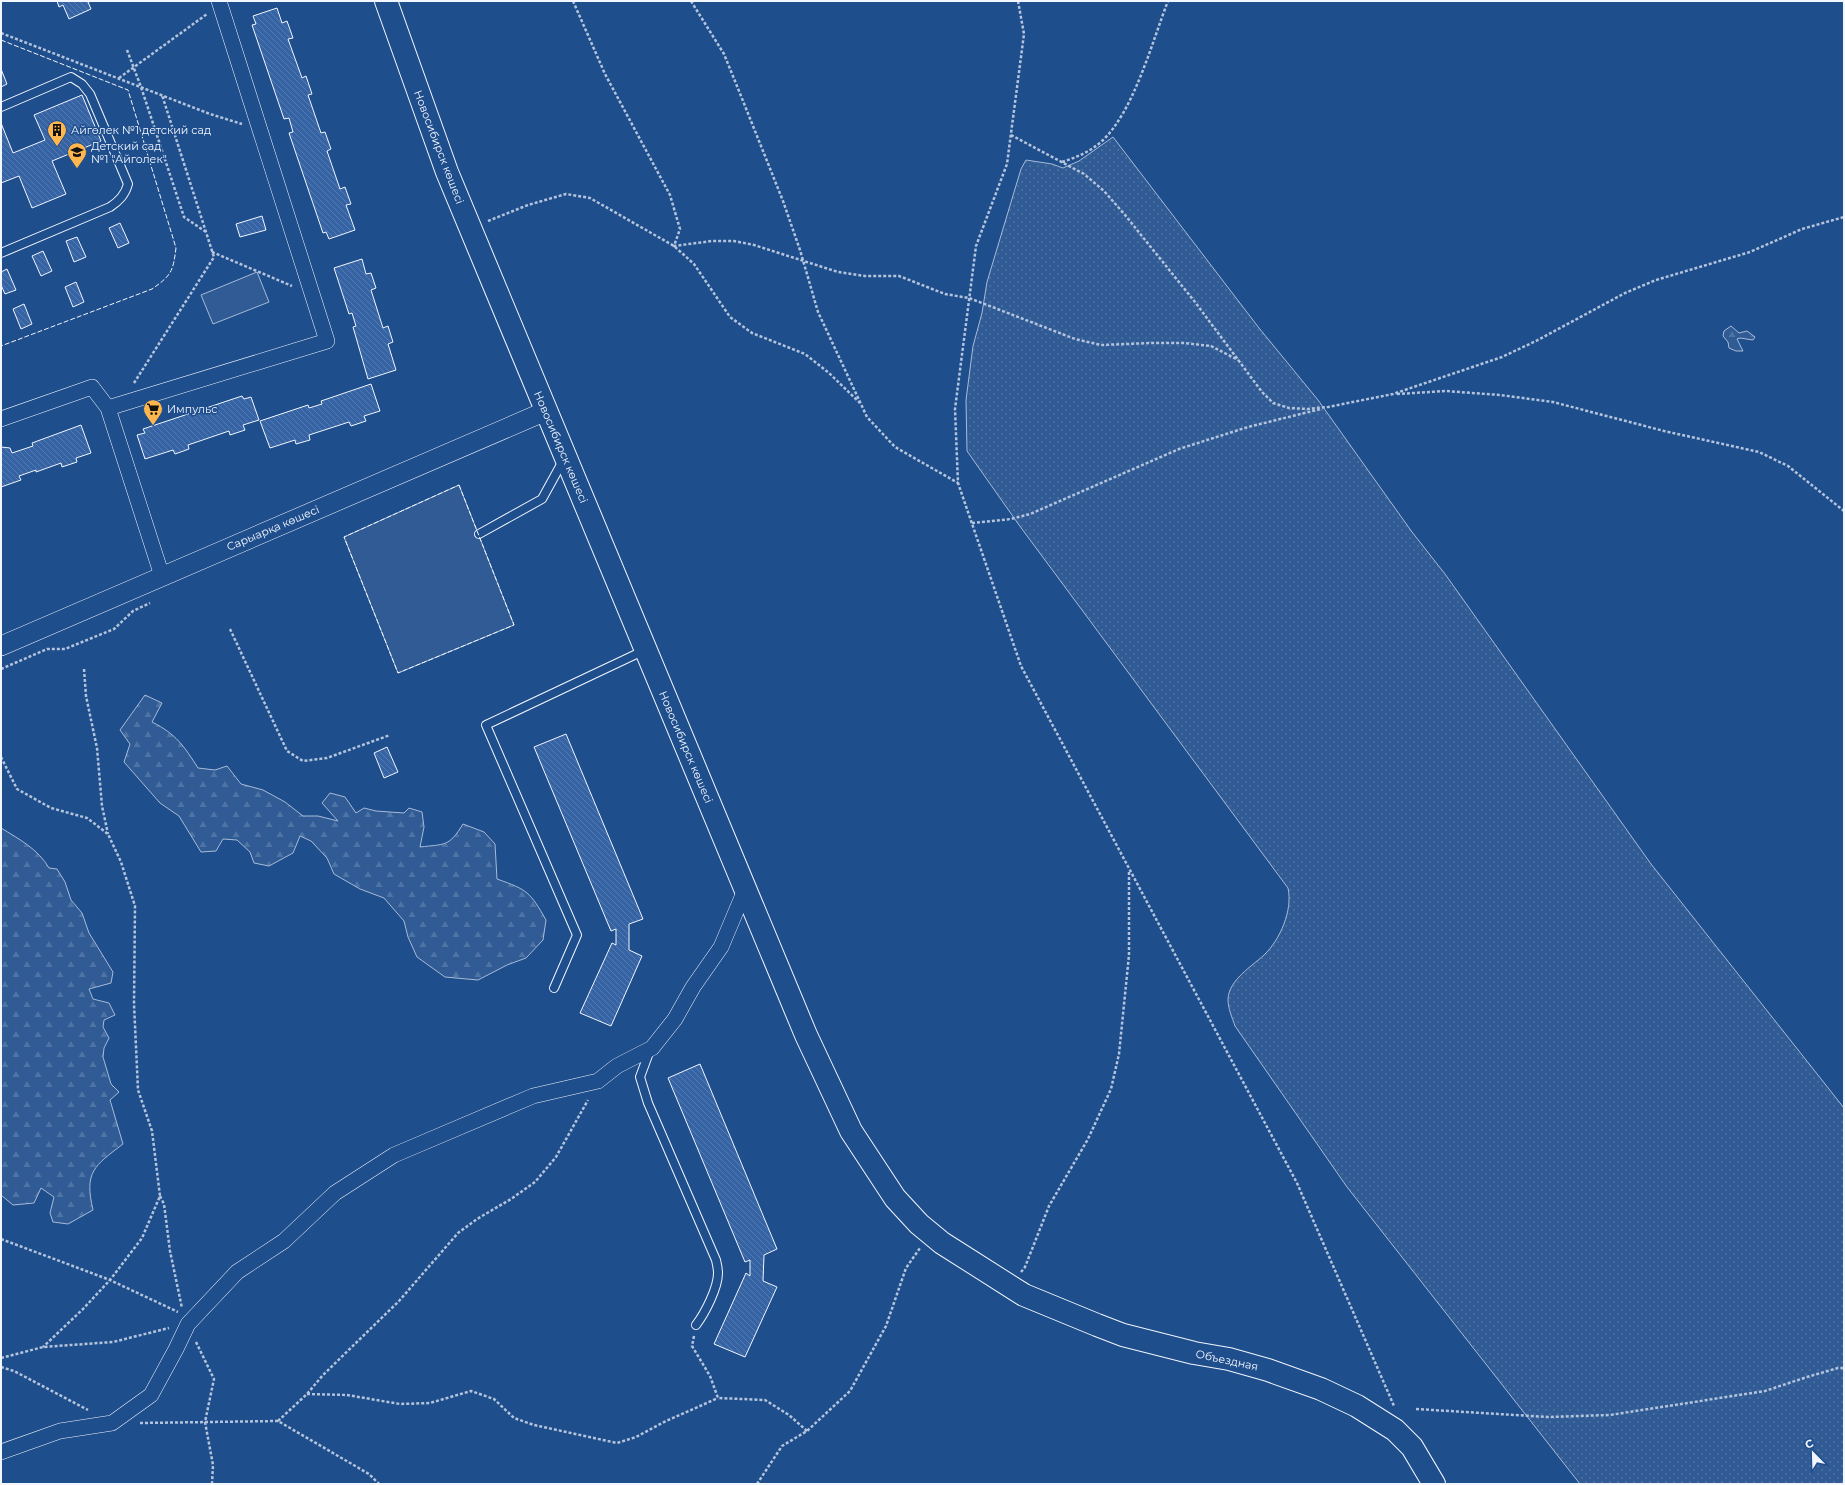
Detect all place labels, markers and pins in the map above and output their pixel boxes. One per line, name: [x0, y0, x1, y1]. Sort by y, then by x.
building icon: Айгөлек №1 детский сад: [46, 119, 68, 147]
place label: Айгөлек №1 детский сад: [71, 123, 211, 137]
place label: Детский сад №1 "Айголек": [91, 139, 167, 166]
school or university icon: Детский сад №1 "Айголек": [66, 141, 88, 169]
supermarket icon: Импульс: [142, 398, 164, 426]
place label: Импульс: [167, 402, 217, 416]

